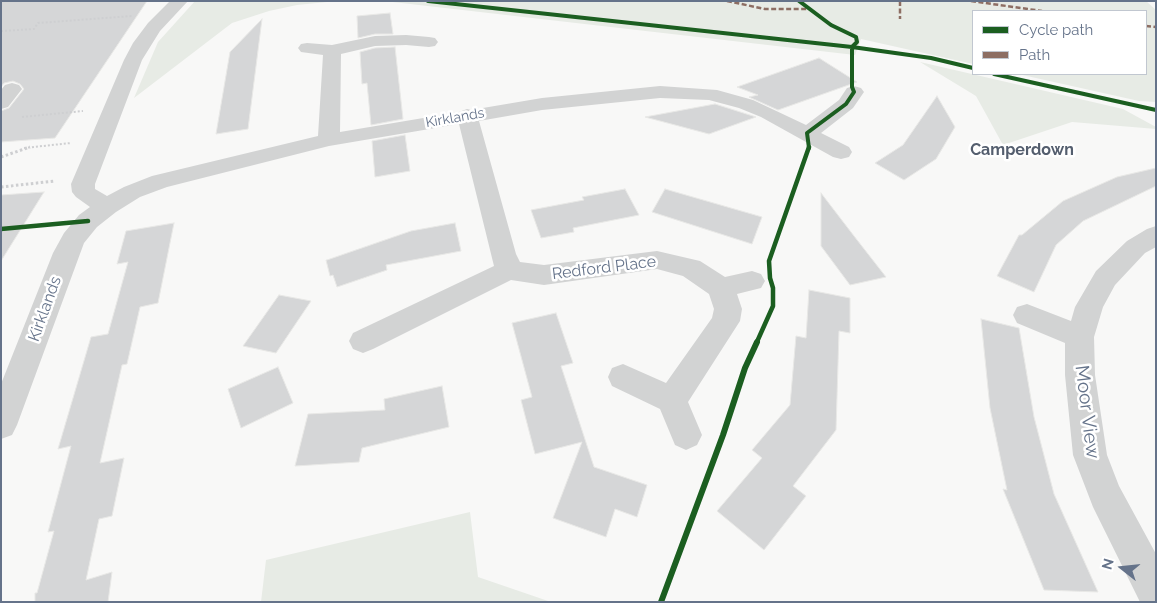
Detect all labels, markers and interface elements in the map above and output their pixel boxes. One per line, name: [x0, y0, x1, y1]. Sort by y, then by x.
legend: [972, 10, 1147, 75]
text: Cycle path: [1019, 21, 1093, 39]
text: Path: [1019, 46, 1050, 64]
street label: Kirklands: [424, 105, 486, 131]
district label: Camperdown: [970, 140, 1074, 160]
street label: Redford Place: [551, 252, 657, 284]
street label: Kirklands: [24, 274, 66, 344]
street label: Moor View: [1070, 364, 1104, 460]
north arrow: [1097, 543, 1147, 593]
text: N: [1098, 557, 1117, 571]

